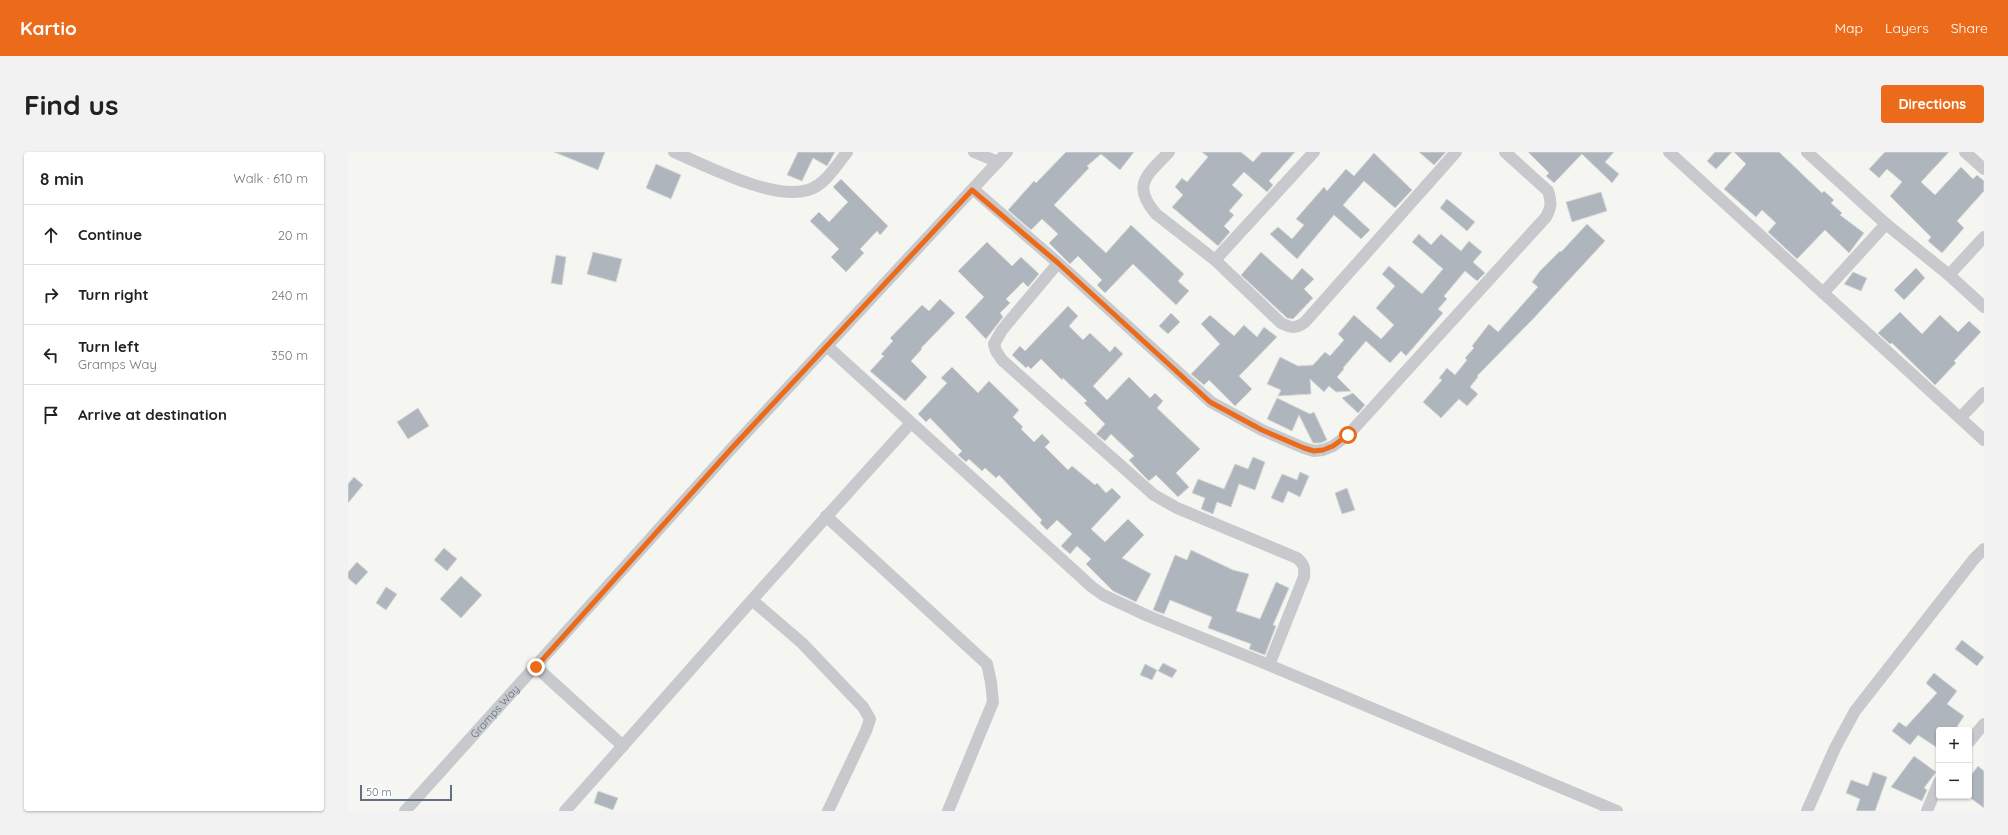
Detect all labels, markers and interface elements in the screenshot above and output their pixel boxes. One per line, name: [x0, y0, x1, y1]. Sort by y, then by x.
text: Kartio: [20, 16, 77, 40]
text: Map: [1834, 19, 1863, 37]
text: Layers: [1885, 19, 1929, 37]
text: Share: [1951, 19, 1988, 37]
button: Directions: [1881, 85, 1984, 123]
text: Find us: [24, 87, 118, 122]
text: 8 min: [40, 168, 84, 189]
text: Walk · 610 m: [233, 170, 308, 186]
icon: ahead: [40, 224, 62, 246]
text: Continue: [78, 225, 142, 244]
text: 20 m: [278, 227, 308, 243]
icon: right: [40, 284, 62, 306]
text: Turn right: [78, 285, 149, 304]
text: 240 m: [271, 287, 308, 303]
text: Turn left: [78, 337, 140, 356]
icon: left: [40, 344, 62, 366]
text: 350 m: [271, 347, 308, 363]
text: Gramps Way: [78, 356, 157, 372]
icon: arrive: [40, 404, 62, 426]
text: Arrive at destination: [78, 405, 227, 424]
route start: [1339, 426, 1357, 444]
route end: [527, 658, 545, 676]
street label: Gramps Way: [467, 682, 522, 741]
map controls: [1936, 727, 1972, 799]
button: +: [1936, 727, 1972, 763]
button: −: [1936, 763, 1972, 799]
scale bar: [360, 783, 452, 802]
text: 50 m: [366, 785, 392, 799]

